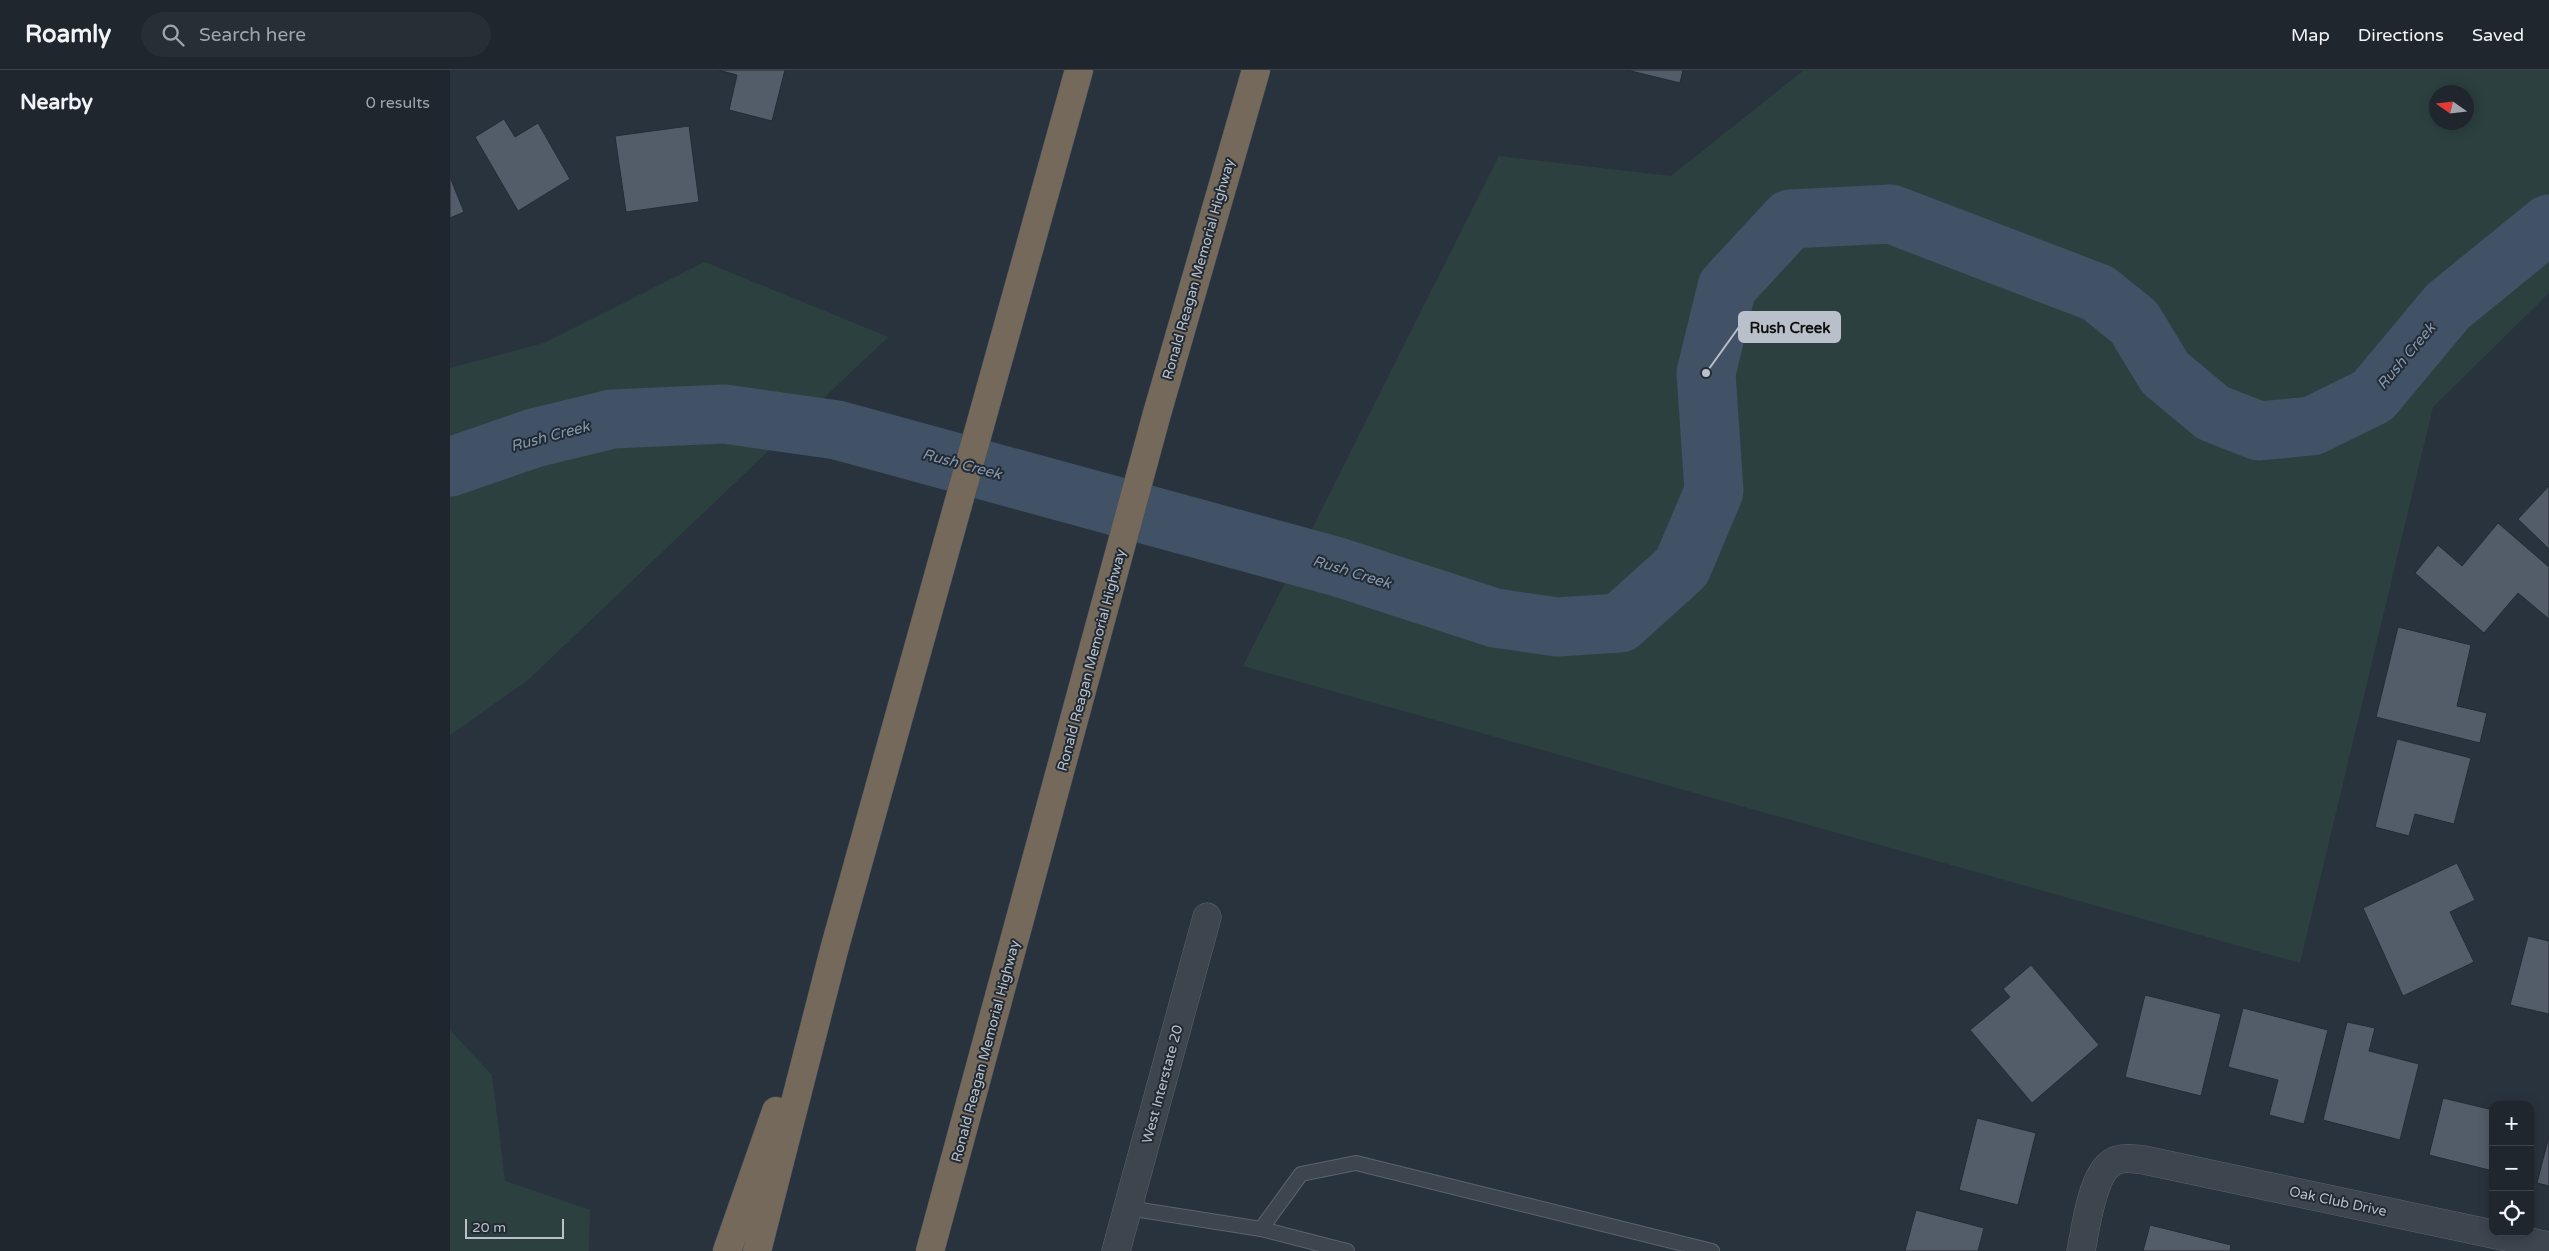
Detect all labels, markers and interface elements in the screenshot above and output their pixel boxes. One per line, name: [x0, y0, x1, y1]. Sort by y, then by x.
search box: [141, 12, 491, 57]
text: Roamly: [25, 20, 111, 49]
icon: search: [159, 21, 187, 49]
text: Search here: [199, 24, 306, 46]
text: Map: [2291, 24, 2330, 46]
text: Directions: [2358, 24, 2444, 46]
text: Saved: [2472, 24, 2524, 46]
north arrow: [2429, 85, 2474, 130]
text: Nearby: [20, 90, 93, 115]
text: 0 results: [366, 93, 430, 113]
street label: Ronald Reagan Memorial Highway: [1159, 156, 1238, 382]
callout: Rush Creek: [1739, 312, 1840, 342]
water label: Rush Creek: [2373, 318, 2440, 393]
text: Rush Creek: [1749, 319, 1831, 337]
water label: Rush Creek: [509, 416, 593, 455]
water label: Rush Creek: [921, 445, 1005, 484]
street label: Ronald Reagan Memorial Highway: [1054, 547, 1129, 773]
water label: Rush Creek: [1311, 552, 1395, 593]
street label: Ronald Reagan Memorial Highway: [948, 938, 1023, 1164]
street label: West Interstate 20: [1138, 1023, 1187, 1145]
map controls: [2489, 1101, 2534, 1236]
button: +: [2489, 1101, 2534, 1146]
button: −: [2489, 1146, 2534, 1191]
street label: Oak Club Drive: [2288, 1183, 2388, 1220]
button: locate: [2489, 1191, 2534, 1236]
scale bar: [465, 1216, 564, 1239]
text: 20 m: [472, 1219, 506, 1236]

